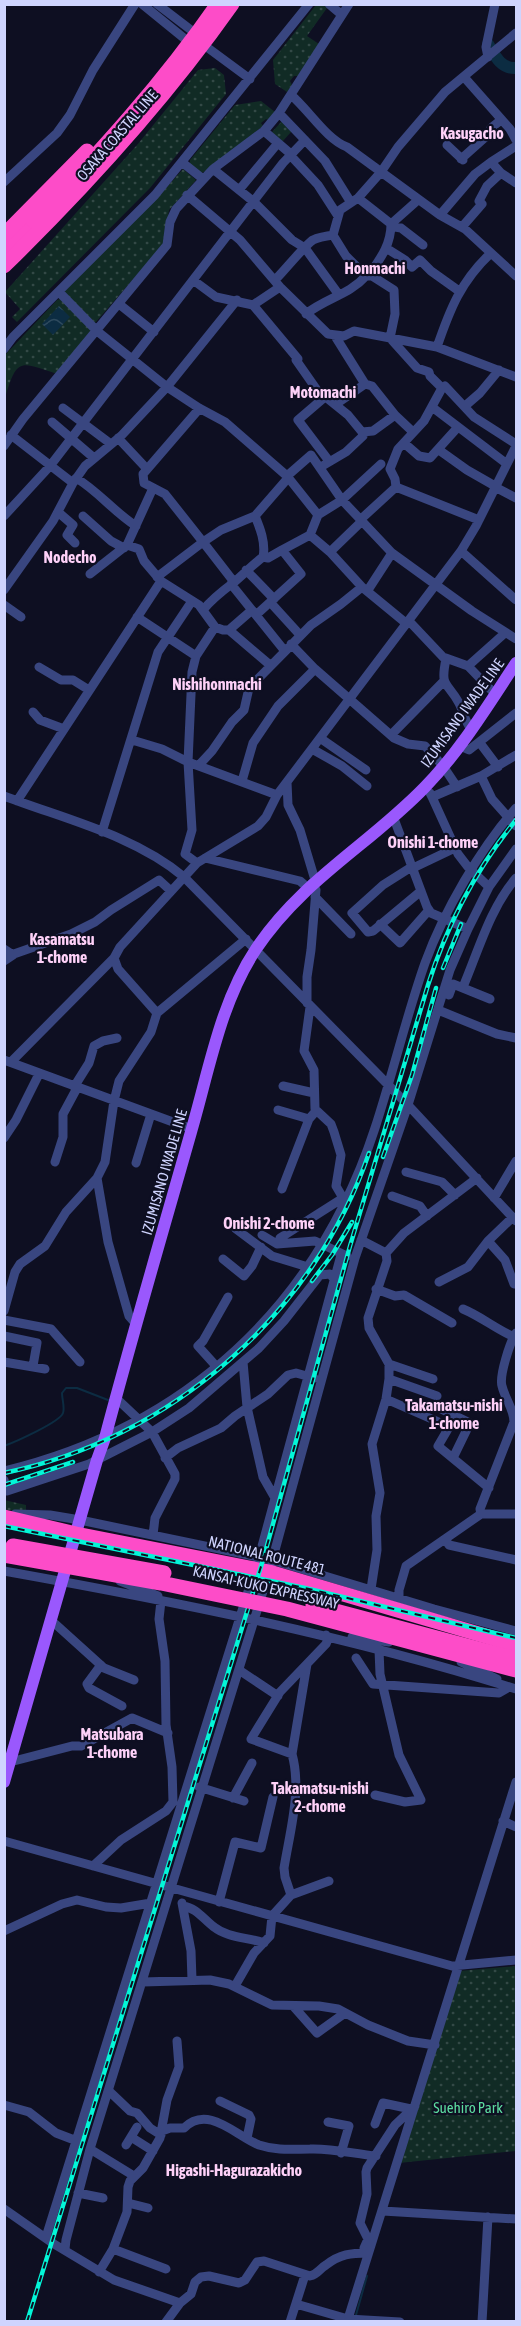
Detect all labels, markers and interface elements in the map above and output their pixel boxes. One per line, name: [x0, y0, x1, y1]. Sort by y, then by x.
street label: OSAKA COASTAL LINE: [73, 86, 161, 184]
district label: Kasugacho: [440, 124, 504, 142]
district label: Honmachi: [345, 259, 406, 277]
district label: Motomachi: [290, 383, 357, 401]
district label: Nodecho: [44, 548, 97, 566]
street label: IZUMISANO IWADE LINE: [417, 655, 507, 771]
district label: Nishihonmachi: [172, 675, 262, 693]
district label: Onishi 1-chome: [388, 833, 478, 851]
district label: Kasamatsu 1-chome: [30, 930, 95, 966]
street label: IZUMISANO IWADE LINE: [138, 1107, 190, 1237]
district label: Onishi 2-chome: [223, 1214, 315, 1232]
district label: Takamatsu-nishi 1-chome: [405, 1396, 503, 1432]
street label: NATIONAL ROUTE 481: [207, 1532, 327, 1578]
street label: KANSAI-KUKO EXPRESSWAY: [191, 1562, 341, 1612]
district label: Matsubara 1-chome: [80, 1725, 144, 1761]
district label: Takamatsu-nishi 2-chome: [271, 1779, 369, 1815]
park label: Suehiro Park: [433, 2099, 503, 2116]
district label: Higashi-Hagurazakicho: [166, 2161, 303, 2179]

